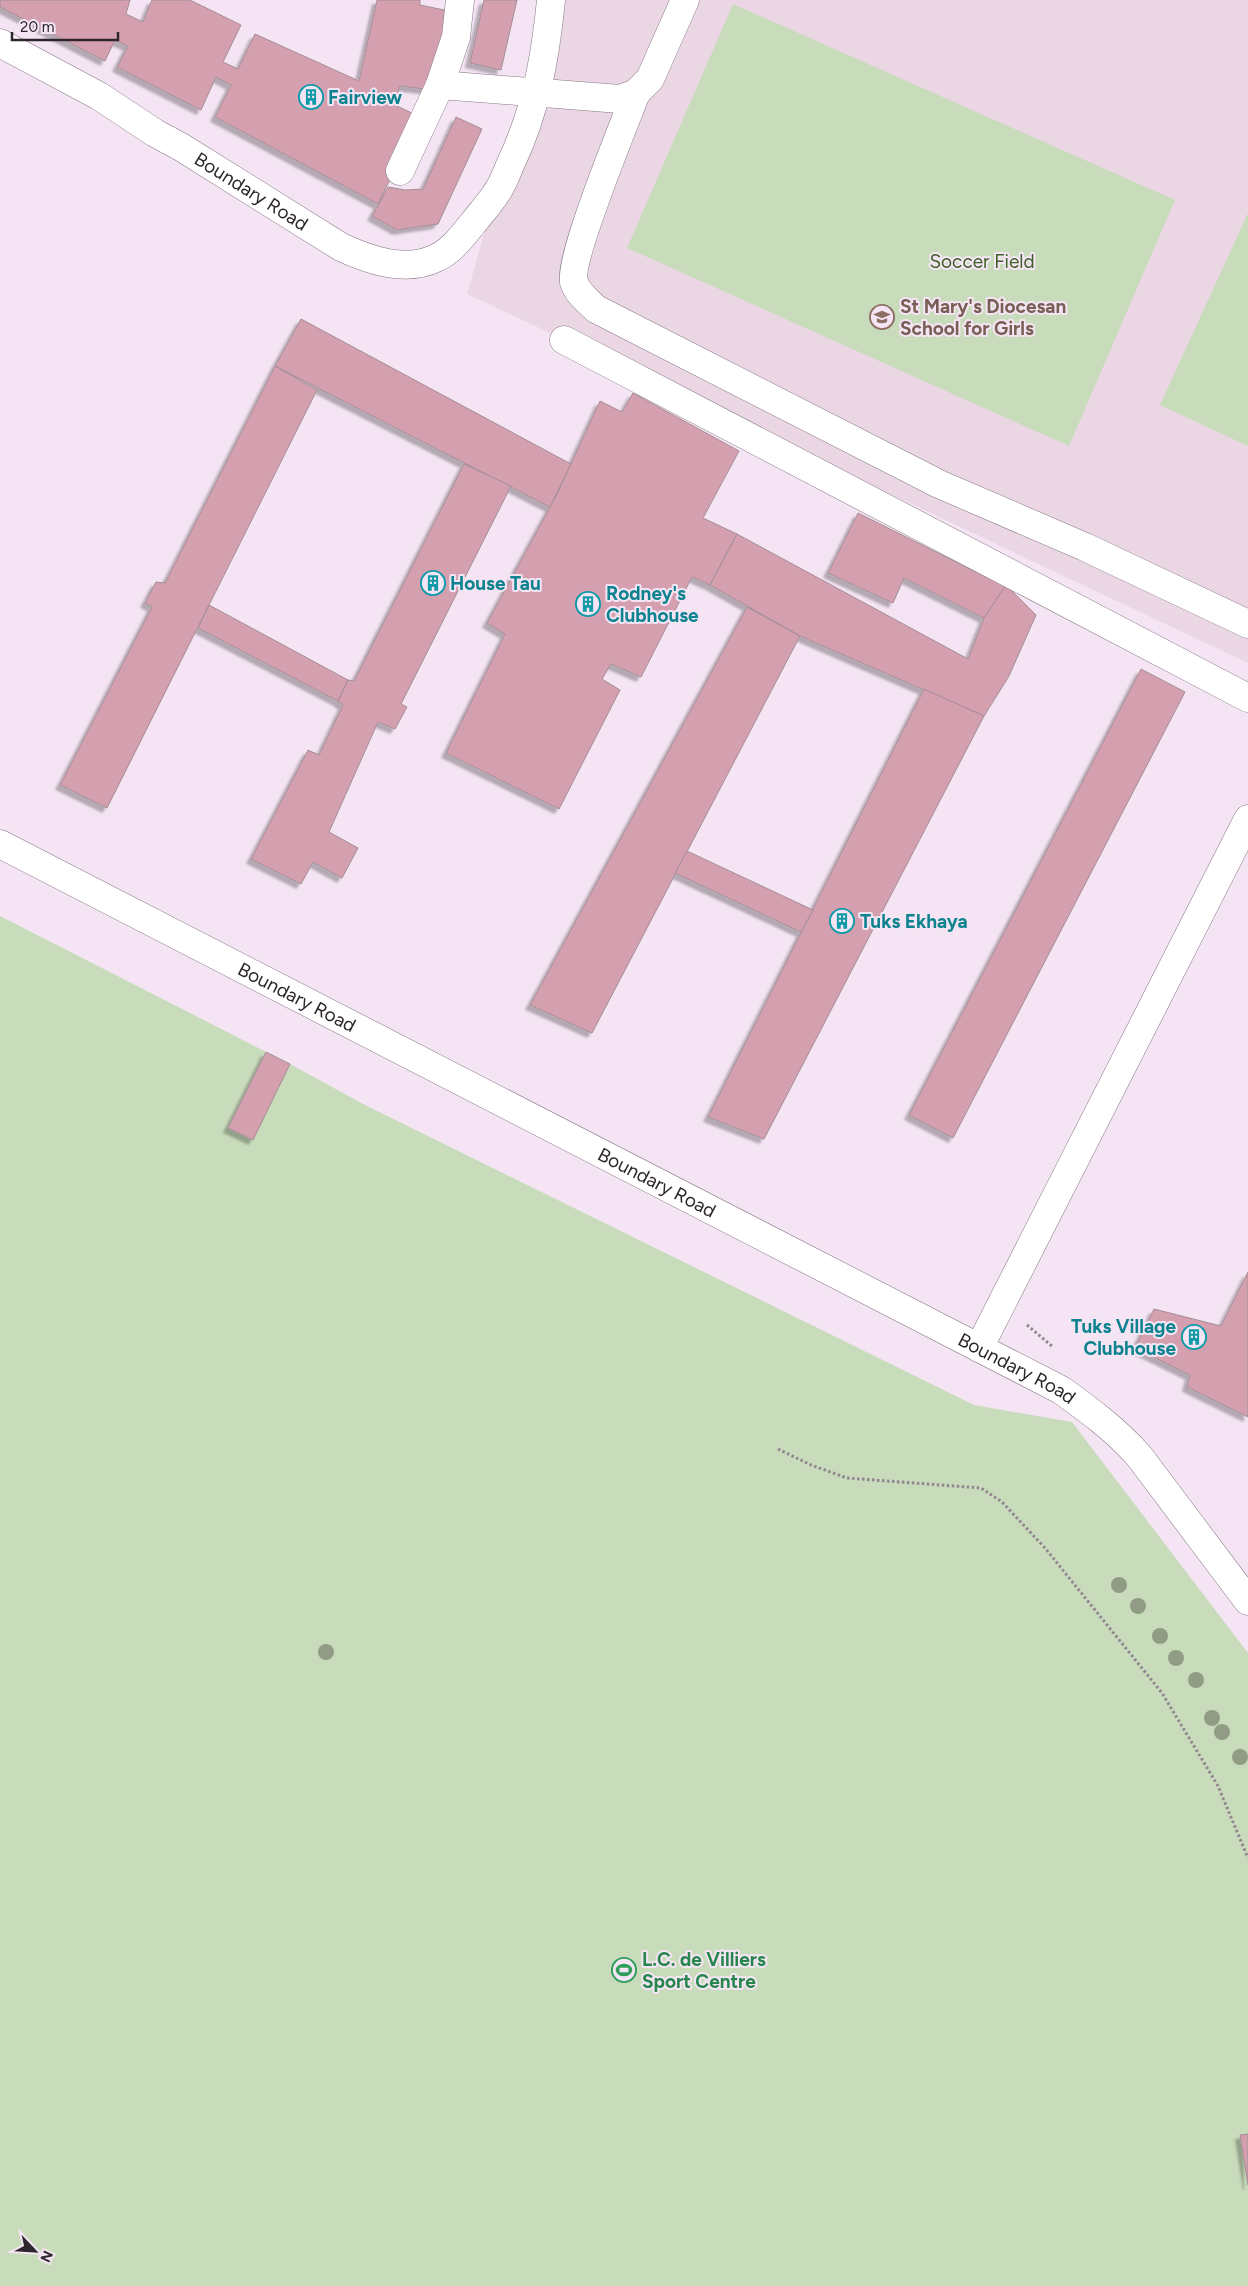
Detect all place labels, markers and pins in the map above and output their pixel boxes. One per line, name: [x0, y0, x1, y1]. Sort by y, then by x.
building icon: Fairview: [298, 84, 324, 110]
place label: Fairview: [328, 86, 402, 109]
place label: St Mary's Diocesan School for Girls: [900, 295, 1066, 340]
school or university icon: St Mary's Diocesan School for Girls: [869, 304, 895, 330]
building icon: House Tau: [420, 570, 446, 596]
place label: House Tau: [450, 572, 541, 595]
place label: Rodney's Clubhouse: [606, 582, 699, 627]
building icon: Rodney's Clubhouse: [575, 591, 601, 617]
building icon: Tuks Ekhaya: [829, 908, 855, 934]
place label: Tuks Ekhaya: [860, 910, 968, 933]
place label: Tuks Village Clubhouse: [1071, 1315, 1176, 1360]
building icon: Tuks Village Clubhouse: [1181, 1324, 1207, 1350]
place label: L.C. de Villiers Sport Centre: [642, 1948, 766, 1993]
sports icon: L.C. de Villiers Sport Centre: [611, 1957, 637, 1983]

